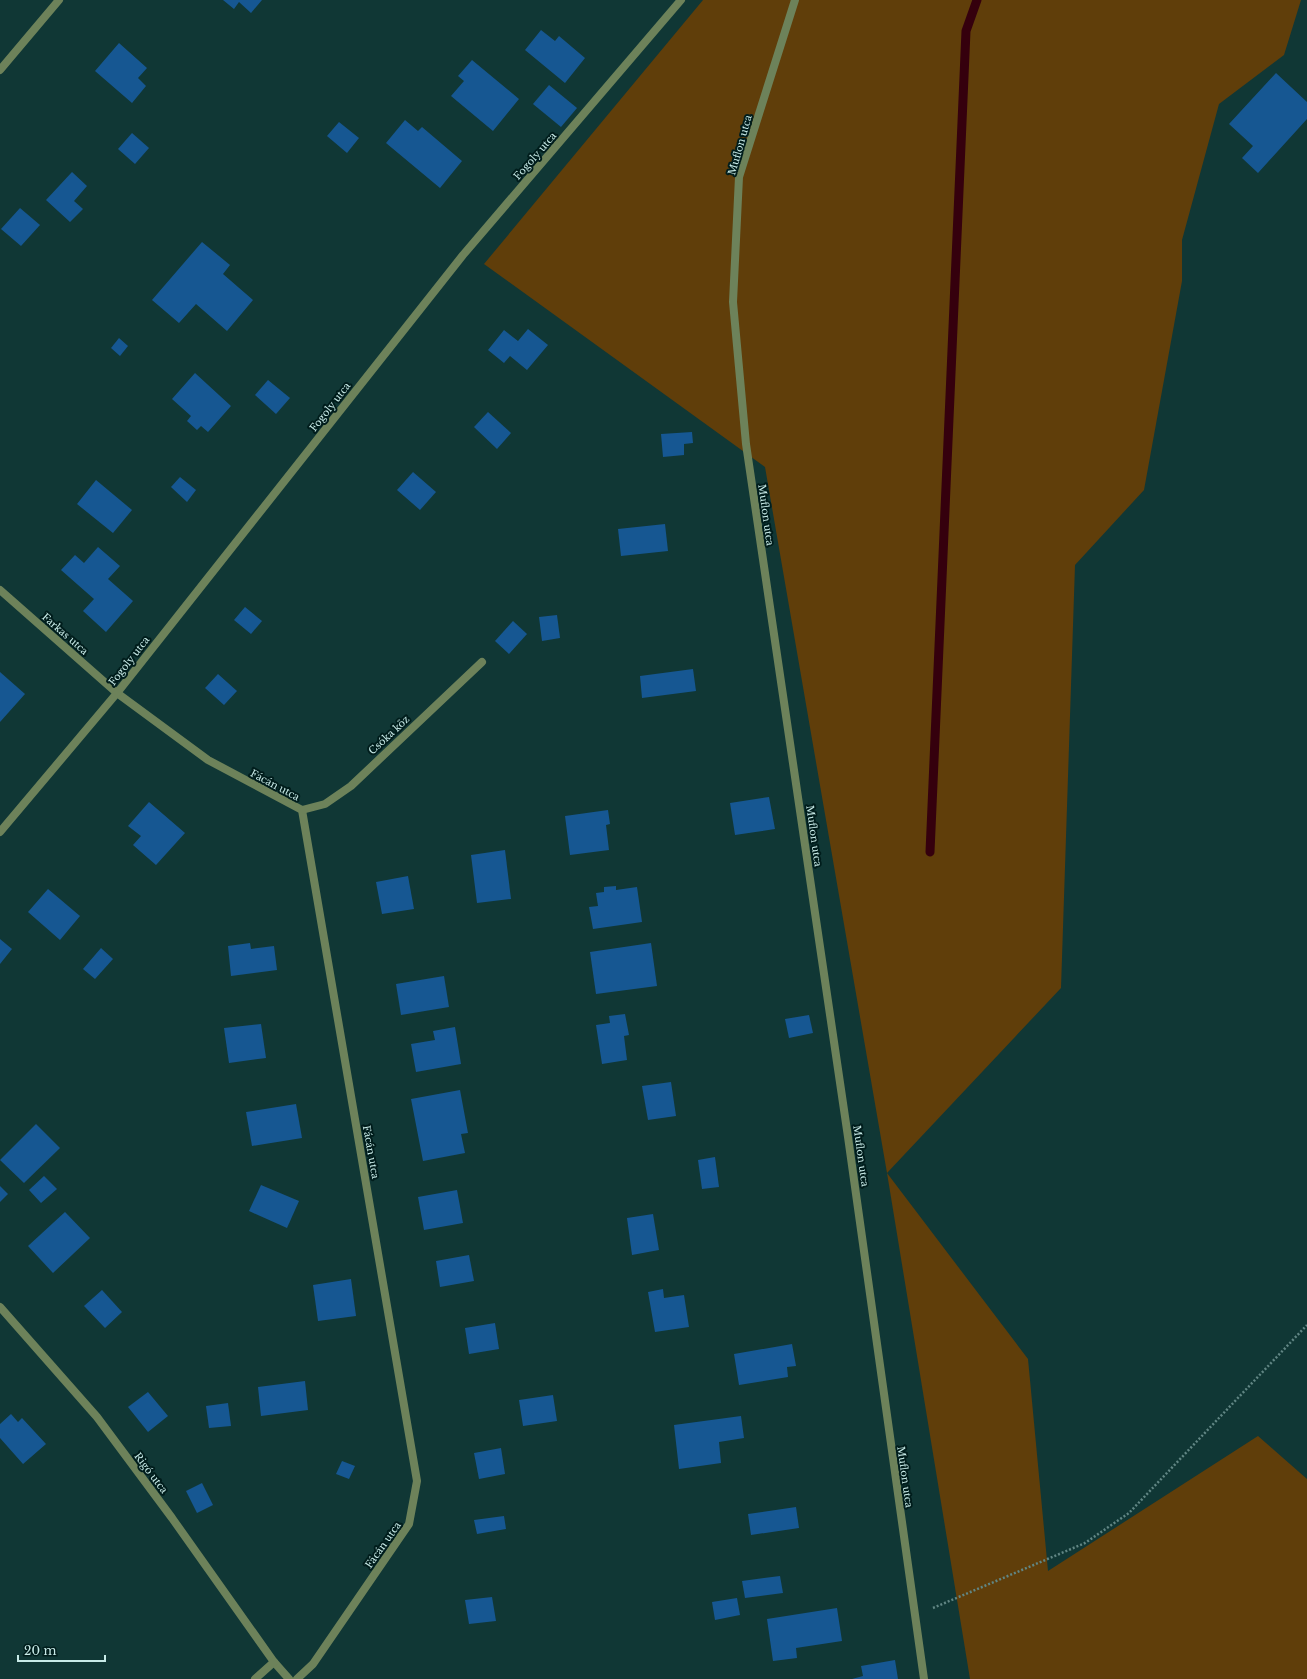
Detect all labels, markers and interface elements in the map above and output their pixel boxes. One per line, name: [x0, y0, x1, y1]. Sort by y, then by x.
street label: Muflon utca: [725, 113, 755, 177]
street label: Fogoly utca: [511, 129, 560, 182]
street label: Fogoly utca: [307, 379, 354, 434]
street label: Muflon utca: [755, 483, 777, 547]
street label: Farkas utca: [39, 610, 91, 658]
street label: Fogoly utca: [106, 633, 153, 688]
street label: Csóka köz: [366, 712, 413, 757]
street label: Fácán utca: [248, 767, 302, 804]
street label: Muflon utca: [803, 804, 825, 868]
street label: Fácán utca: [360, 1124, 382, 1180]
street label: Muflon utca: [850, 1124, 872, 1188]
street label: Muflon utca: [894, 1445, 916, 1509]
street label: Rigó utca: [131, 1450, 171, 1496]
street label: Fácán utca: [362, 1519, 404, 1571]
scale bar: [18, 1637, 105, 1663]
text: 20 m: [24, 1643, 56, 1658]

